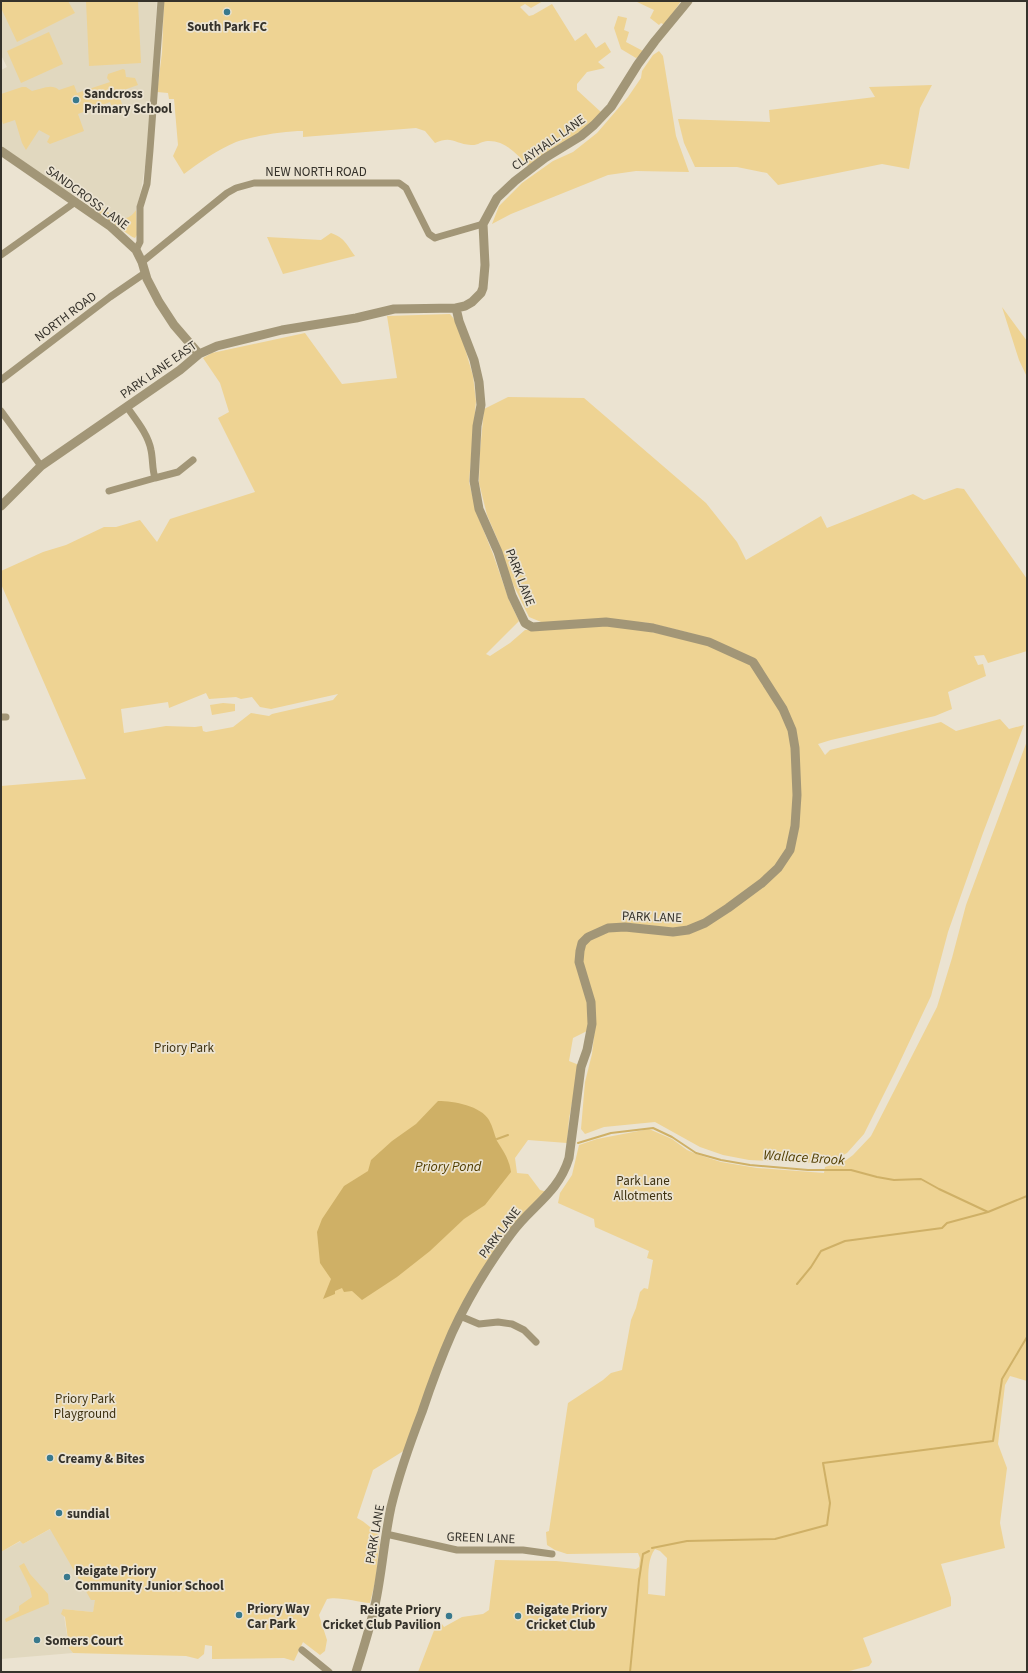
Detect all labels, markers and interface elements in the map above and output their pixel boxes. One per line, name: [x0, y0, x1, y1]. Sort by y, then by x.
marker: South Park FC: [222, 7, 232, 17]
place label: South Park FC: [187, 18, 268, 36]
place label: Sandcross Primary School: [84, 85, 172, 118]
marker: Sandcross Primary School: [71, 95, 81, 105]
street label: CLAYHALL LANE: [508, 111, 589, 175]
street label: SANDCROSS LANE: [42, 161, 133, 234]
street label: NEW NORTH ROAD: [265, 163, 367, 181]
street label: NORTH ROAD: [31, 288, 100, 346]
street label: PARK LANE EAST: [116, 337, 201, 403]
street label: PARK LANE: [501, 546, 539, 609]
street label: PARK LANE: [622, 907, 682, 927]
park label: Priory Park: [154, 1039, 215, 1057]
water label: Wallace Brook: [763, 1145, 846, 1171]
water label: Priory Pond: [415, 1157, 482, 1177]
park label: Park Lane Allotments: [614, 1172, 673, 1205]
street label: PARK LANE: [475, 1203, 525, 1262]
park label: Priory Park Playground: [54, 1390, 116, 1423]
place label: Creamy & Bites: [58, 1450, 145, 1468]
marker: Creamy & Bites: [45, 1453, 55, 1463]
street label: PARK LANE: [361, 1503, 389, 1565]
place label: sundial: [67, 1505, 109, 1523]
marker: sundial: [54, 1508, 64, 1518]
street label: GREEN LANE: [446, 1528, 516, 1548]
place label: Reigate Priory Community Junior School: [75, 1562, 224, 1595]
marker: Reigate Priory Community Junior School: [62, 1572, 72, 1582]
place label: Priory Way Car Park: [247, 1600, 310, 1633]
place label: Reigate Priory Cricket Club Pavilion: [322, 1601, 441, 1634]
place label: Reigate Priory Cricket Club: [526, 1601, 608, 1634]
marker: Priory Way Car Park: [234, 1610, 244, 1620]
marker: Reigate Priory Cricket Club Pavilion: [444, 1611, 454, 1621]
marker: Reigate Priory Cricket Club: [513, 1611, 523, 1621]
place label: Somers Court: [45, 1632, 123, 1650]
marker: Somers Court: [32, 1635, 42, 1645]

